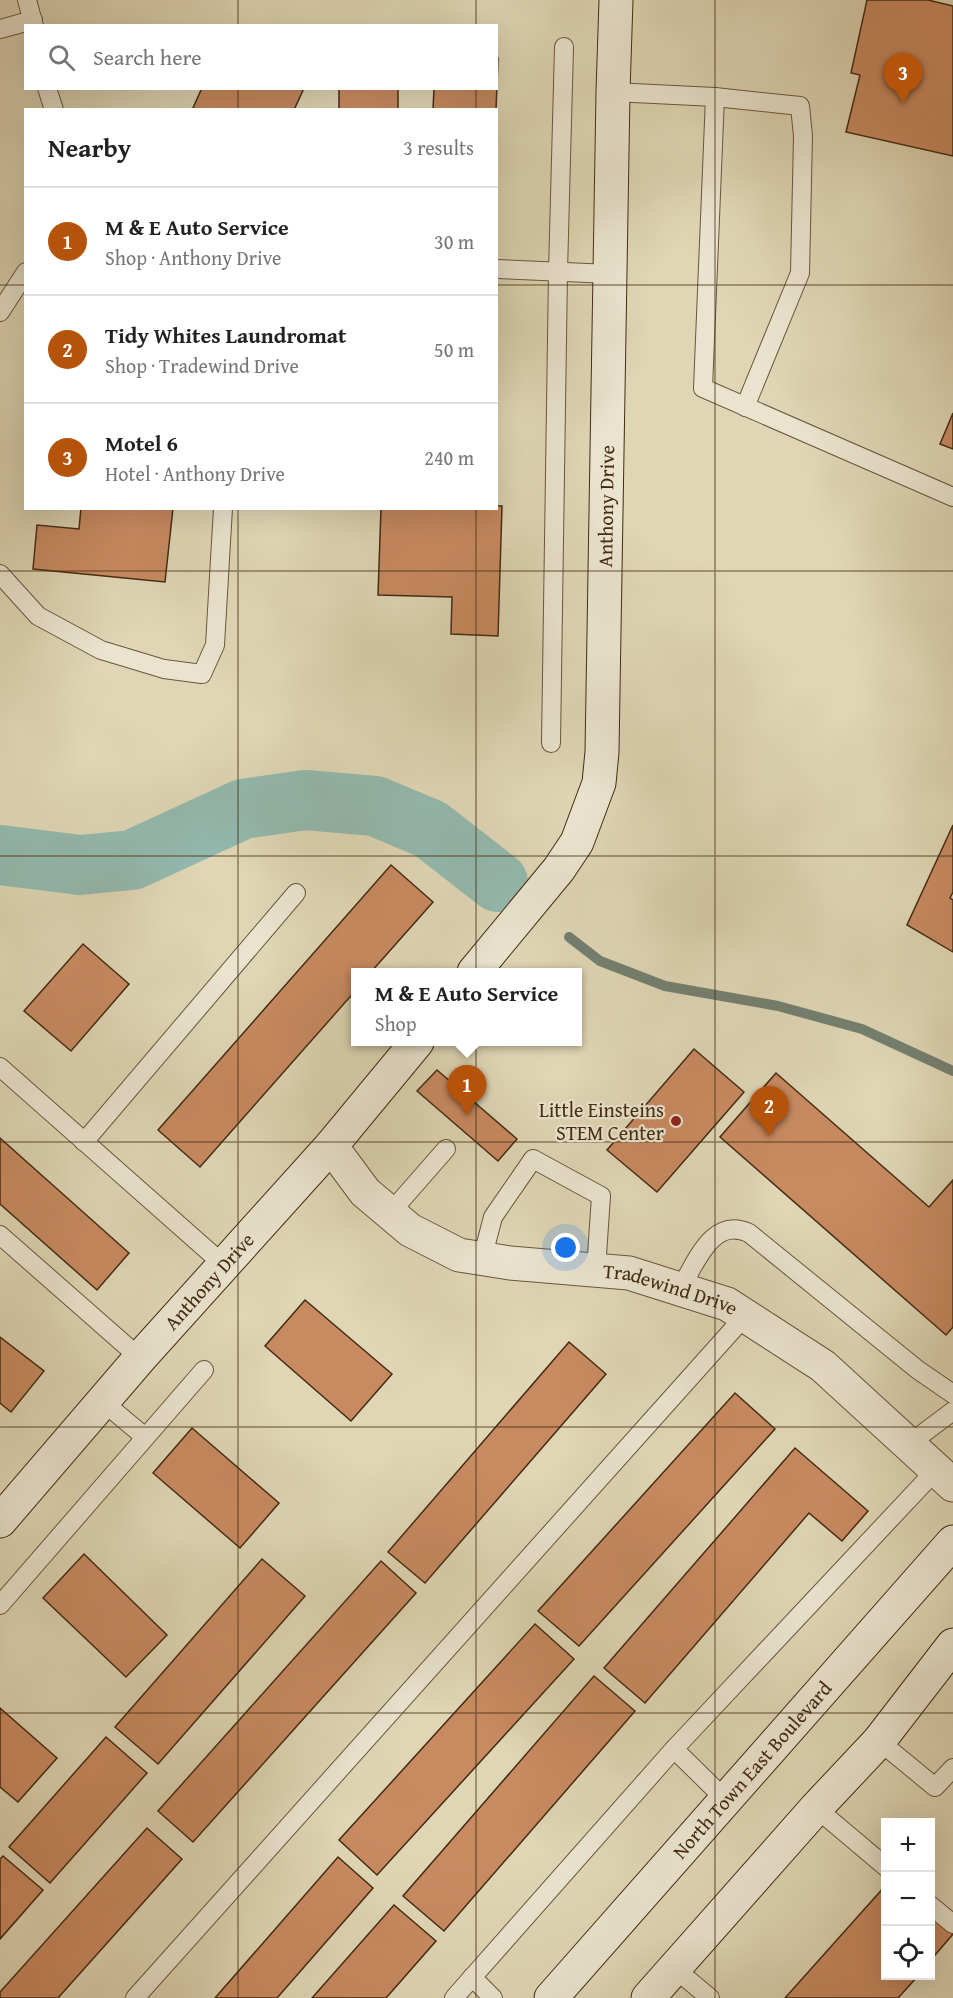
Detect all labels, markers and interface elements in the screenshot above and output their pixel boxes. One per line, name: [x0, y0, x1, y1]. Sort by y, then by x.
search box: [24, 24, 498, 90]
icon: search: [45, 41, 78, 74]
text: Search here: [93, 41, 202, 73]
pin: 3: [884, 54, 922, 103]
text: Nearby: [48, 128, 131, 167]
text: 3 results: [403, 133, 474, 162]
text: M & E Auto Service: [105, 211, 289, 243]
text: 1: [62, 227, 73, 256]
text: 30 m: [434, 227, 474, 256]
text: Shop · Anthony Drive: [105, 243, 281, 272]
text: Tidy Whites Laundromat: [105, 319, 346, 351]
text: 2: [62, 335, 73, 364]
text: 50 m: [434, 335, 474, 364]
text: Shop · Tradewind Drive: [105, 351, 299, 380]
text: Motel 6: [105, 427, 178, 459]
text: 3: [62, 443, 73, 472]
text: 240 m: [424, 443, 474, 472]
street label: Anthony Drive: [590, 445, 621, 568]
text: Hotel · Anthony Drive: [105, 459, 285, 488]
popup: [351, 968, 582, 1046]
text: M & E Auto Service: [375, 977, 558, 1009]
text: Shop: [375, 1009, 417, 1038]
pin: 1: [448, 1066, 486, 1115]
pin: 2: [750, 1086, 788, 1136]
place label: Little Einsteins STEM Center: [539, 1095, 664, 1147]
marker: Little Einsteins STEM Center: [669, 1114, 683, 1128]
street label: Anthony Drive: [157, 1226, 260, 1336]
your location: [551, 1233, 580, 1262]
street label: Tradewind Drive: [602, 1256, 744, 1322]
street label: North Town East Boulevard: [665, 1674, 838, 1865]
map controls: [881, 1818, 935, 1980]
button: +: [881, 1818, 935, 1872]
button: −: [881, 1872, 935, 1926]
button: locate: [881, 1926, 935, 1980]

